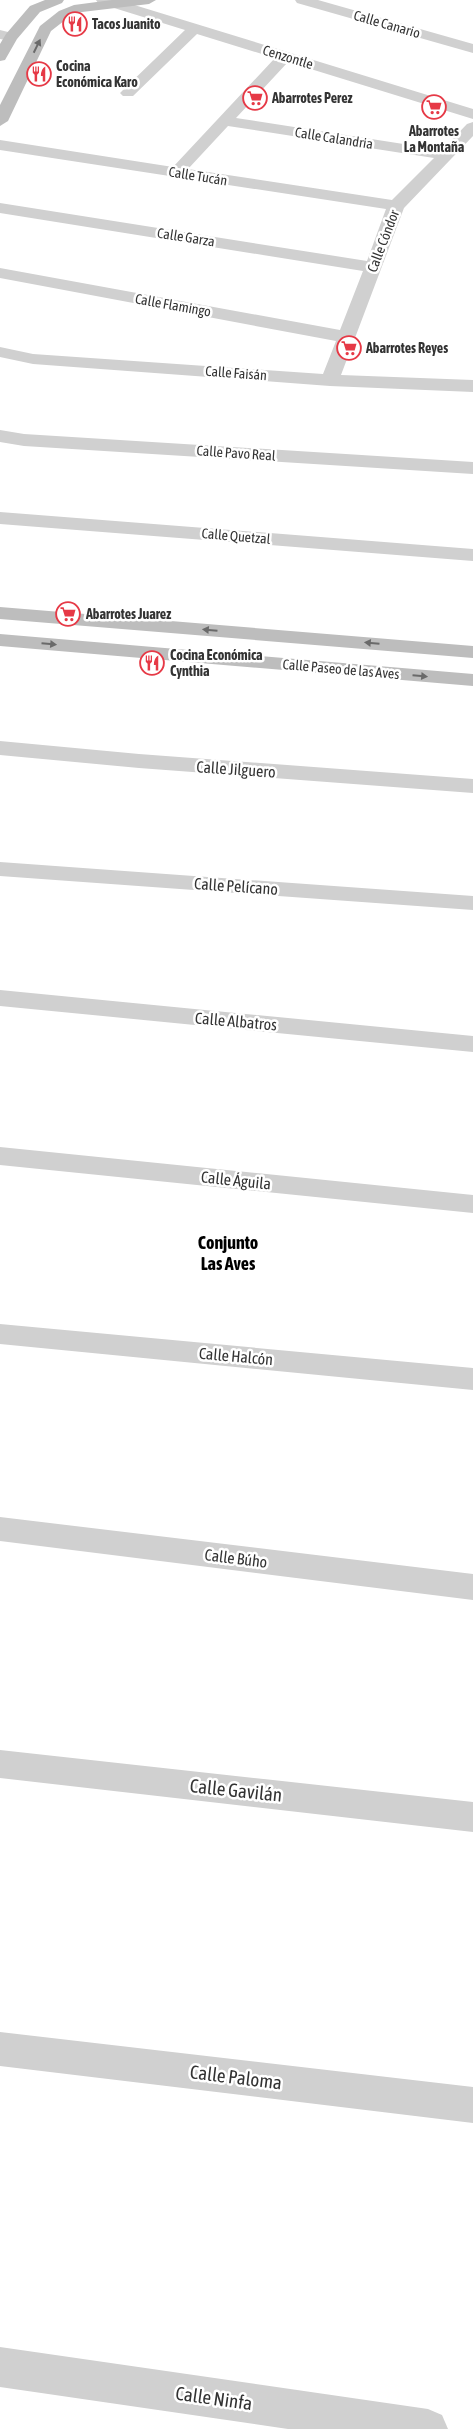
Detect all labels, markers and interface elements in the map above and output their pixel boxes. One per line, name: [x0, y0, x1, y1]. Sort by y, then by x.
street label: Calle Canario: [352, 7, 422, 41]
restaurant icon: Tacos Juanito: [62, 11, 88, 37]
place label: Tacos Juanito: [92, 16, 161, 32]
one-way arrow: [33, 39, 41, 53]
street label: Cenzontle: [261, 42, 315, 72]
place label: Cocina Económica Karo: [56, 58, 138, 90]
restaurant icon: Cocina Económica Karo: [26, 61, 52, 87]
supermarket icon: Abarrotes Perez: [242, 85, 268, 111]
place label: Abarrotes Perez: [271, 90, 353, 106]
supermarket icon: Abarrotes La Montaña: [421, 94, 447, 120]
place label: Abarrotes La Montaña: [404, 123, 465, 155]
street label: Calle Calandria: [294, 124, 374, 152]
street label: Calle Tucán: [168, 163, 228, 189]
street label: Calle Cóndor: [364, 207, 402, 274]
street label: Calle Garza: [156, 225, 216, 249]
street label: Calle Flamingo: [134, 290, 212, 320]
supermarket icon: Abarrotes Reyes: [336, 335, 362, 361]
place label: Abarrotes Reyes: [365, 340, 448, 356]
street label: Calle Faisán: [205, 363, 267, 383]
street label: Calle Pavo Real: [196, 442, 276, 464]
street label: Calle Quetzal: [201, 525, 271, 547]
supermarket icon: Abarrotes Juarez: [55, 601, 81, 627]
place label: Abarrotes Juarez: [85, 606, 171, 622]
one-way arrow: [202, 626, 218, 634]
one-way arrow: [364, 639, 380, 647]
one-way arrow: [41, 641, 57, 649]
place label: Cocina Económica Cynthia: [170, 647, 263, 679]
restaurant icon: Cocina Económica Cynthia: [139, 650, 165, 676]
street label: Calle Paseo de las Aves: [282, 656, 400, 682]
one-way arrow: [412, 672, 428, 680]
street label: Calle Jilguero: [196, 757, 276, 782]
street label: Calle Pelícano: [194, 874, 278, 898]
street label: Calle Albatros: [194, 1008, 278, 1034]
street label: Calle Águila: [200, 1167, 272, 1194]
district label: Conjunto Las Aves: [198, 1232, 258, 1274]
street label: Calle Halcón: [198, 1344, 274, 1368]
street label: Calle Búho: [204, 1545, 268, 1571]
street label: Calle Gavilán: [189, 1774, 283, 1806]
street label: Calle Paloma: [189, 2060, 283, 2094]
street label: Calle Ninfa: [174, 2382, 254, 2414]

